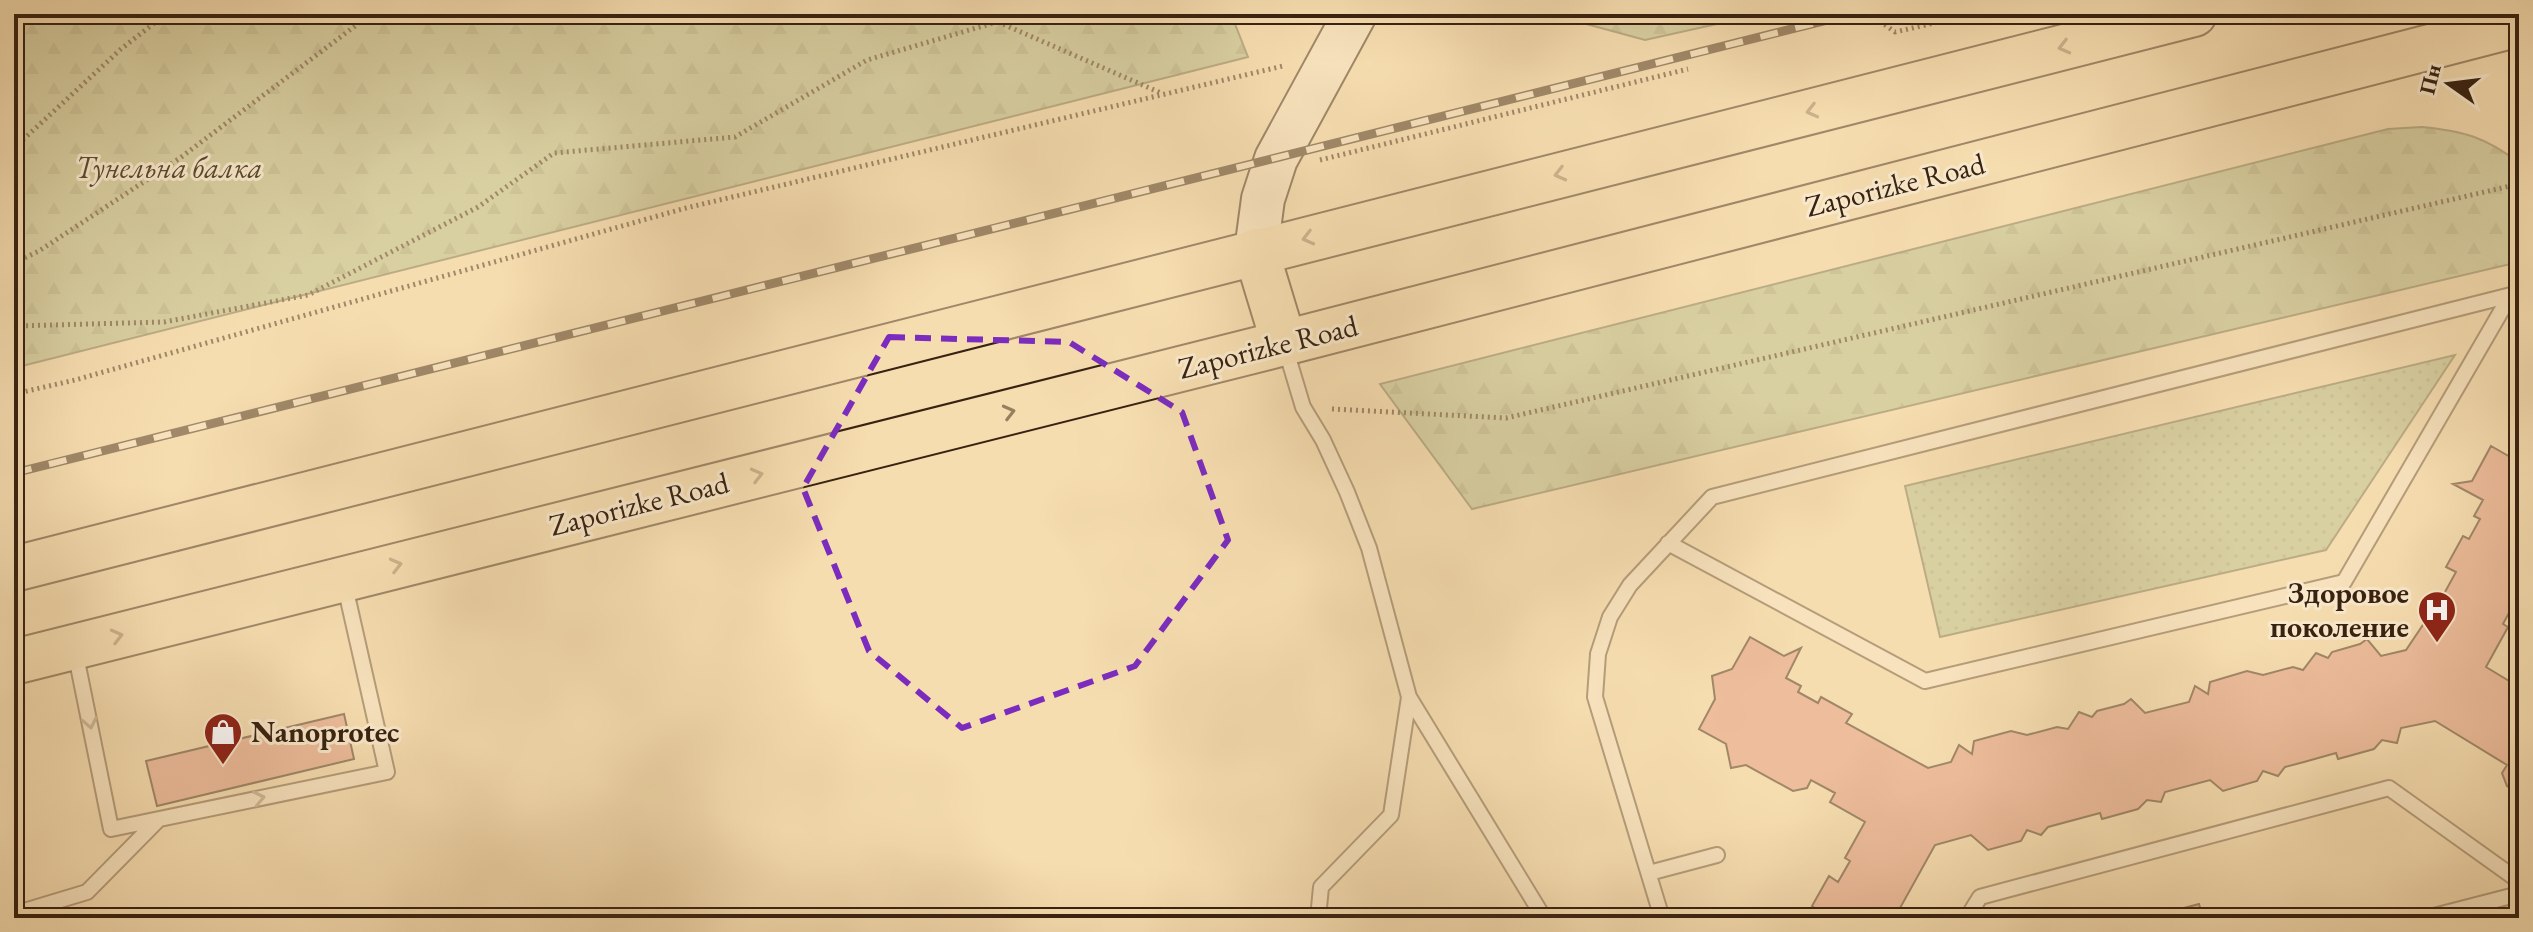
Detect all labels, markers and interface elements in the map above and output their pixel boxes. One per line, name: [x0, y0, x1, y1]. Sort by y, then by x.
one-way arrow: [2058, 37, 2072, 54]
north arrow: [2409, 44, 2489, 124]
text: Пн: [2412, 61, 2448, 97]
one-way arrow: [1806, 101, 1820, 118]
street label: Zaporizke Road: [1801, 143, 1990, 226]
park label: Тунельна балка: [76, 148, 262, 187]
one-way arrow: [1554, 165, 1568, 182]
one-way arrow: [1302, 229, 1316, 246]
street label: Zaporizke Road: [1174, 305, 1363, 388]
one-way arrow: [1002, 404, 1015, 421]
street label: Zaporizke Road: [545, 462, 734, 545]
one-way arrow: [749, 467, 763, 484]
one-way arrow: [388, 557, 402, 574]
place label: Здоровое поколение: [2270, 573, 2409, 646]
hospital icon: Здоровое поколение: [2416, 589, 2458, 644]
one-way arrow: [109, 628, 123, 645]
shop icon: Nanoprotec: [202, 711, 244, 766]
place label: Nanoprotec: [251, 712, 399, 751]
one-way arrow: [80, 716, 97, 730]
one-way arrow: [252, 791, 266, 808]

